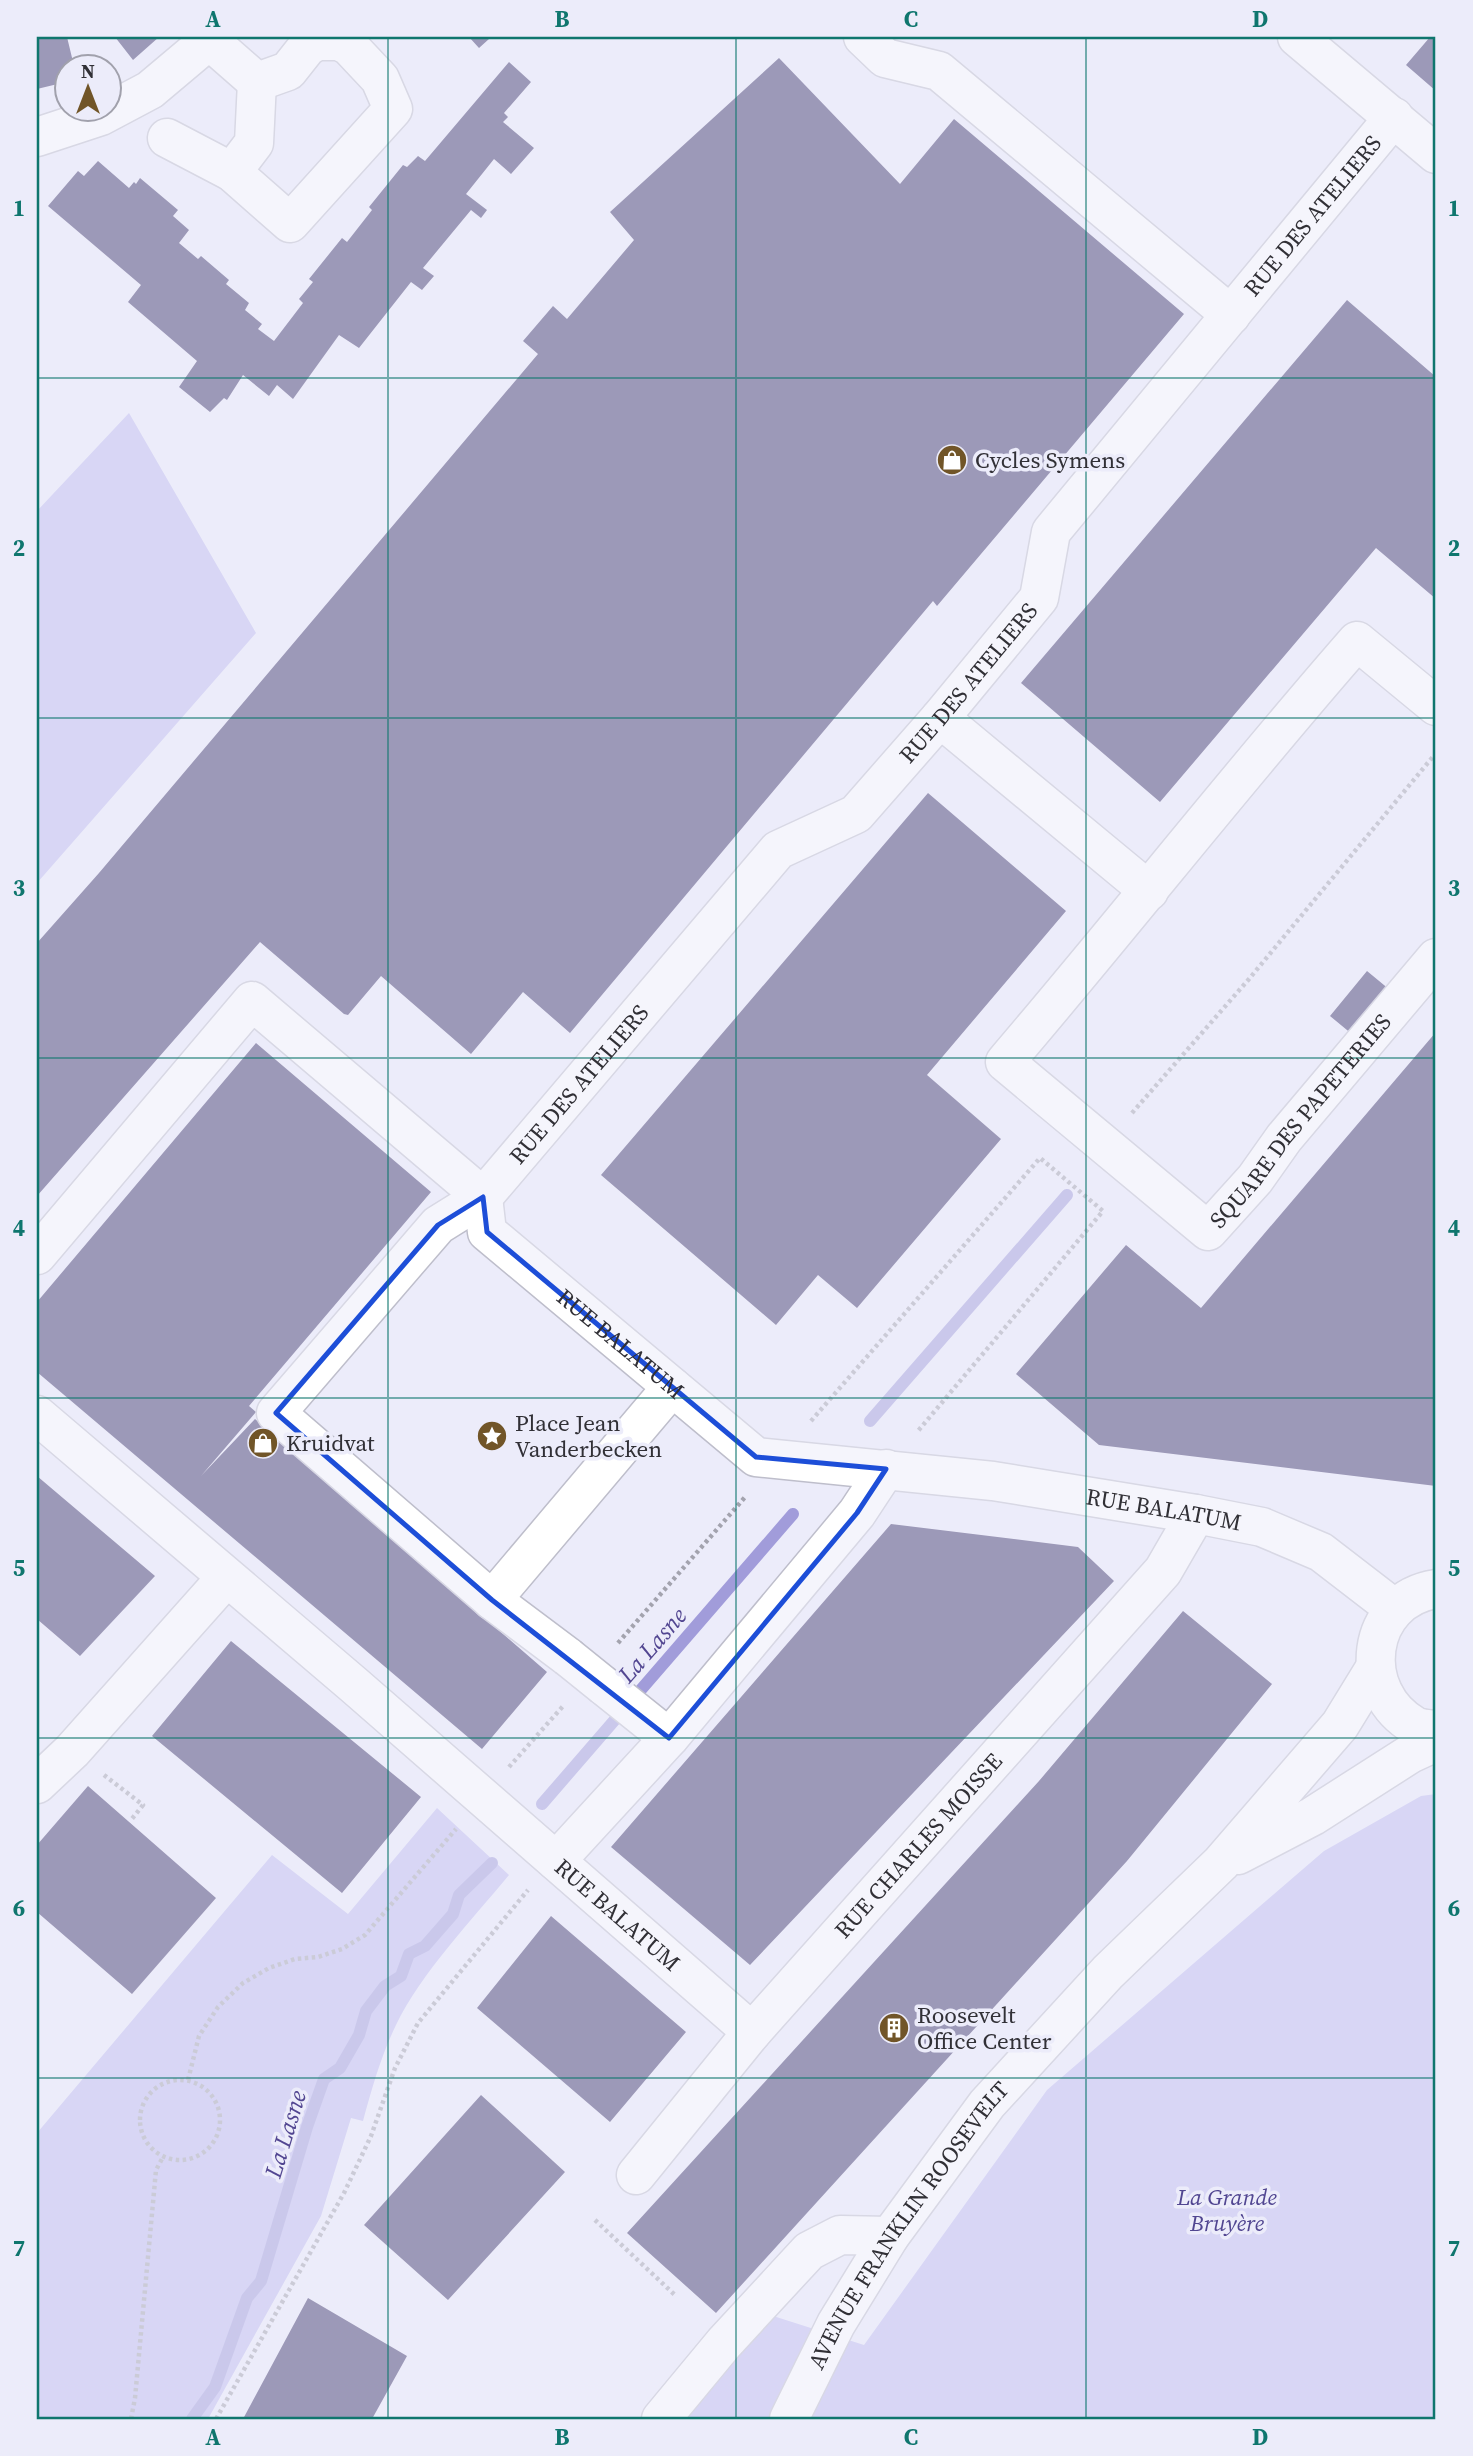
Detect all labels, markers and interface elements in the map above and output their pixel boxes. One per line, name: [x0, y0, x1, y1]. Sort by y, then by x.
text: A: [205, 3, 221, 35]
text: B: [555, 3, 570, 35]
text: C: [904, 3, 918, 35]
text: D: [1252, 3, 1268, 35]
north arrow: [52, 52, 122, 122]
text: N: [81, 58, 95, 84]
street label: RUE DES ATELIERS: [1236, 128, 1389, 303]
text: 1: [13, 192, 25, 224]
text: 1: [1448, 192, 1460, 224]
shop icon: Cycles Symens: [935, 443, 969, 477]
place label: Cycles Symens: [975, 444, 1125, 476]
text: 2: [13, 532, 25, 564]
text: 2: [1448, 532, 1460, 564]
street label: RUE DES ATELIERS: [892, 596, 1045, 770]
text: 3: [13, 872, 25, 904]
text: 3: [1448, 872, 1460, 904]
street label: RUE DES ATELIERS: [502, 997, 656, 1171]
street label: SQUARE DES PAPETERIES: [1202, 1007, 1398, 1235]
text: 4: [13, 1212, 25, 1244]
text: 4: [1448, 1212, 1460, 1244]
street label: RUE BALATUM: [550, 1281, 691, 1406]
place label: Place Jean Vanderbecken: [515, 1407, 662, 1465]
place icon: Place Jean Vanderbecken: [475, 1419, 509, 1453]
shop icon: Kruidvat: [246, 1426, 280, 1460]
place label: Kruidvat: [286, 1427, 375, 1459]
street label: RUE BALATUM: [1084, 1480, 1244, 1539]
text: 5: [13, 1552, 25, 1584]
text: 5: [1448, 1552, 1460, 1584]
water label: La Lasne: [609, 1600, 694, 1690]
street label: RUE CHARLES MOISSE: [827, 1746, 1010, 1945]
street label: RUE BALATUM: [548, 1851, 687, 1978]
text: 6: [13, 1892, 25, 1924]
text: 6: [1448, 1892, 1460, 1924]
place label: Roosevelt Office Center: [917, 1999, 1052, 2057]
building icon: Roosevelt Office Center: [877, 2011, 911, 2045]
street label: AVENUE FRANKLIN ROOSEVELT: [800, 2074, 1016, 2375]
water label: La Lasne: [256, 2086, 314, 2183]
park label: La Grande Bruyère: [1176, 2181, 1278, 2239]
text: 7: [13, 2232, 25, 2264]
text: 7: [1448, 2232, 1460, 2264]
text: A: [205, 2421, 221, 2453]
text: B: [555, 2421, 570, 2453]
text: C: [904, 2421, 918, 2453]
text: D: [1252, 2421, 1268, 2453]

